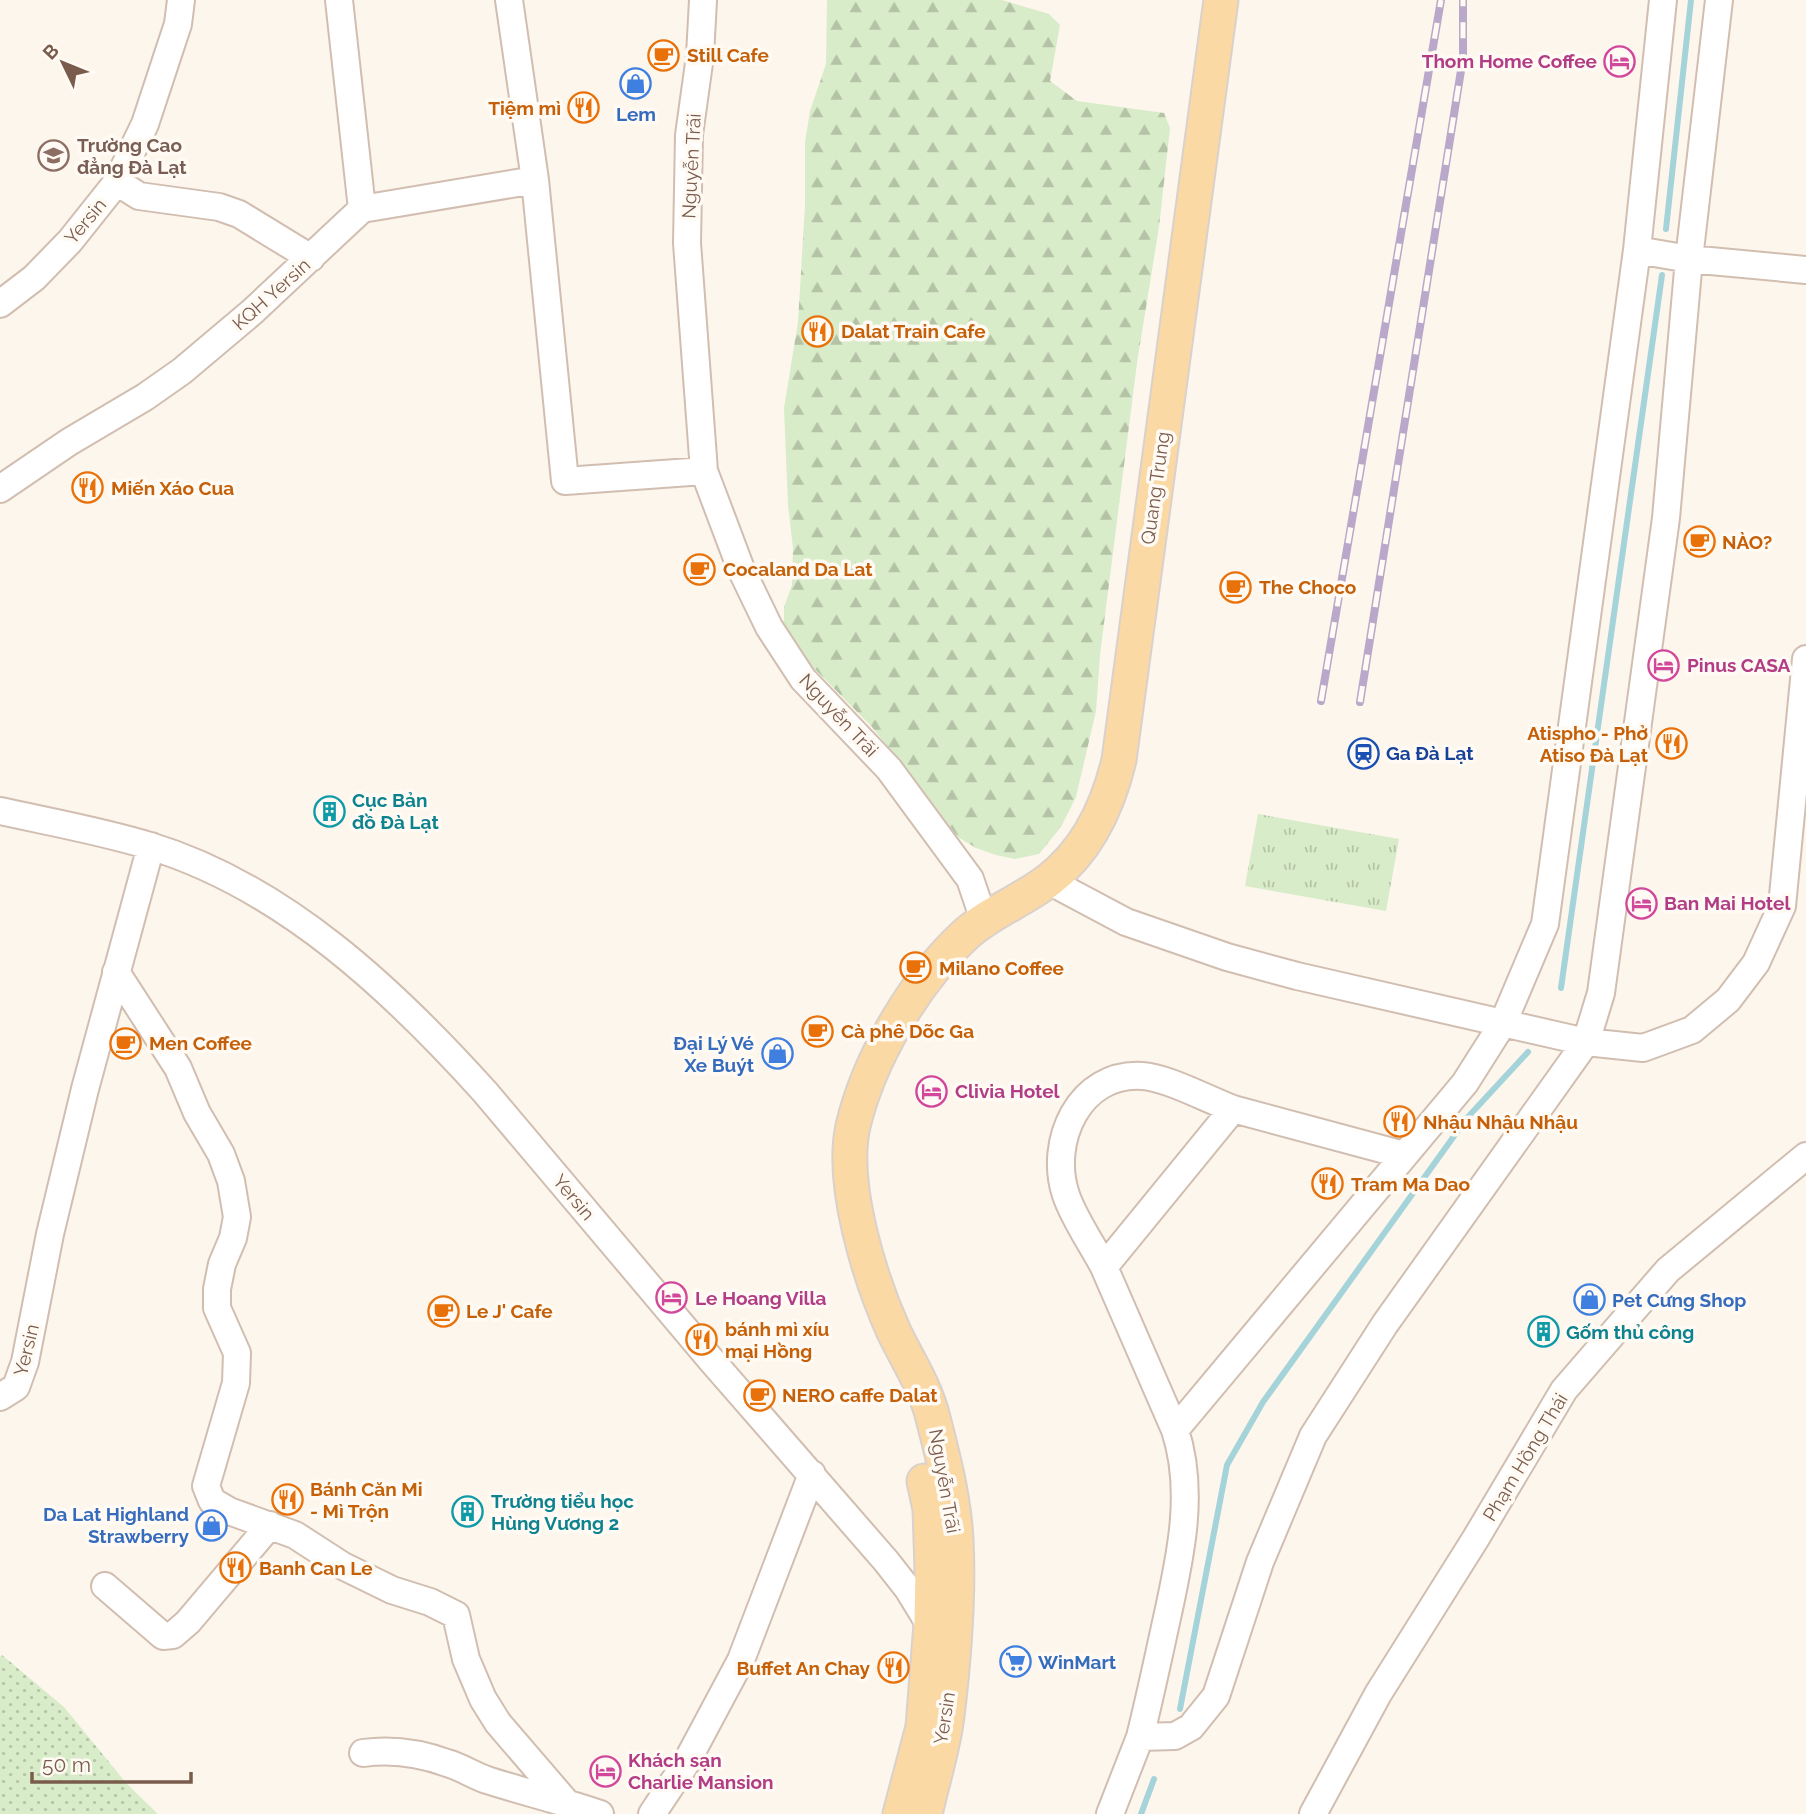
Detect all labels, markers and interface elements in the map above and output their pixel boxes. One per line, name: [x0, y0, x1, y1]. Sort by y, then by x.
north arrow: [28, 28, 98, 98]
cafe icon: Still Cafe: [647, 38, 681, 72]
text: B: [38, 39, 63, 64]
place label: Still Cafe: [687, 44, 769, 66]
hotel icon: Thom Home Coffee: [1603, 44, 1637, 78]
place label: Thom Home Coffee: [1422, 50, 1597, 72]
shop icon: Lem: [619, 66, 653, 100]
restaurant icon: Tiệm mì: [567, 91, 601, 125]
place label: Tiệm mì: [488, 97, 561, 119]
place label: Lem: [616, 103, 656, 125]
street label: Nguyễn Trãi: [677, 113, 705, 219]
place label: Trường Cao đẳng Đà Lạt: [77, 134, 187, 178]
school or university icon: Trường Cao đẳng Đà Lạt: [37, 139, 71, 173]
street label: Yersin: [60, 194, 110, 248]
street label: KQH Yersin: [228, 253, 314, 335]
restaurant icon: Dalat Train Cafe: [801, 314, 835, 348]
place label: Dalat Train Cafe: [841, 320, 986, 342]
street label: Quang Trung: [1136, 430, 1174, 546]
restaurant icon: Miến Xáo Cua: [71, 471, 105, 505]
place label: Miến Xáo Cua: [111, 477, 234, 499]
cafe icon: NÀO?: [1682, 525, 1716, 559]
place label: NÀO?: [1722, 531, 1772, 553]
cafe icon: Cocaland Da Lat: [683, 552, 717, 586]
place label: Cocaland Da Lat: [723, 558, 873, 580]
cafe icon: The Choco: [1219, 570, 1253, 604]
place label: The Choco: [1259, 576, 1356, 598]
hotel icon: Pinus CASA: [1647, 648, 1681, 682]
place label: Pinus CASA: [1687, 654, 1791, 676]
street label: Nguyễn Trãi: [795, 669, 883, 761]
place label: Atispho - Phở Atiso Đà Lạt: [1527, 722, 1649, 766]
restaurant icon: Atispho - Phở Atiso Đà Lạt: [1654, 727, 1688, 761]
station icon: Ga Đà Lạt: [1346, 736, 1380, 770]
place label: Ga Đà Lạt: [1386, 742, 1474, 764]
place label: Cục Bản đồ Đà Lạt: [352, 789, 439, 833]
building icon: Cục Bản đồ Đà Lạt: [312, 794, 346, 828]
hotel icon: Ban Mai Hotel: [1624, 886, 1658, 920]
place label: Ban Mai Hotel: [1664, 892, 1791, 914]
cafe icon: Milano Coffee: [899, 951, 933, 985]
place label: Milano Coffee: [939, 957, 1064, 979]
cafe icon: Cà phê Dõc Ga: [801, 1014, 835, 1048]
place label: Cà phê Dõc Ga: [841, 1020, 974, 1042]
cafe icon: Men Coffee: [109, 1026, 143, 1060]
place label: Men Coffee: [149, 1032, 252, 1054]
place label: Đại Lý Vé Xe Buýt: [673, 1032, 755, 1076]
shop icon: Đại Lý Vé Xe Buýt: [760, 1037, 794, 1071]
hotel icon: Clivia Hotel: [915, 1074, 949, 1108]
place label: Clivia Hotel: [955, 1080, 1061, 1102]
restaurant icon: Nhậu Nhậu Nhậu: [1383, 1105, 1417, 1139]
place label: Nhậu Nhậu Nhậu: [1423, 1111, 1578, 1133]
restaurant icon: Tram Ma Dao: [1311, 1167, 1345, 1201]
street label: Yersin: [549, 1170, 599, 1224]
place label: Tram Ma Dao: [1351, 1173, 1470, 1195]
hotel icon: Le Hoang Villa: [655, 1281, 689, 1315]
shop icon: Pet Cưng Shop: [1572, 1283, 1606, 1317]
place label: Le Hoang Villa: [695, 1287, 827, 1309]
place label: Pet Cưng Shop: [1612, 1289, 1746, 1311]
cafe icon: Le J' Cafe: [426, 1294, 460, 1328]
place label: Le J' Cafe: [466, 1300, 553, 1322]
building icon: Gốm thủ công: [1526, 1315, 1560, 1349]
place label: bánh mì xíu mại Hồng: [725, 1318, 829, 1362]
place label: Gốm thủ công: [1566, 1321, 1694, 1343]
street label: Yersin: [9, 1322, 43, 1378]
restaurant icon: bánh mì xíu mại Hồng: [685, 1323, 719, 1357]
cafe icon: NERO caffe Dalat: [742, 1378, 776, 1412]
place label: NERO caffe Dalat: [782, 1384, 938, 1406]
street label: Phạm Hồng Thái: [1478, 1389, 1572, 1525]
street label: Nguyễn Trãi: [925, 1427, 965, 1535]
place label: Bánh Căn Mi - Mì Trộn: [310, 1478, 423, 1522]
restaurant icon: Bánh Căn Mi - Mì Trộn: [270, 1483, 304, 1517]
place label: Trường tiểu học Hùng Vương 2: [491, 1490, 634, 1534]
building icon: Trường tiểu học Hùng Vương 2: [451, 1495, 485, 1529]
place label: Da Lat Highland Strawberry: [43, 1503, 190, 1547]
shop icon: Da Lat Highland Strawberry: [195, 1508, 229, 1542]
restaurant icon: Banh Can Le: [219, 1551, 253, 1585]
place label: Banh Can Le: [259, 1557, 373, 1579]
supermarket icon: WinMart: [998, 1645, 1032, 1679]
restaurant icon: Buffet An Chay: [876, 1651, 910, 1685]
place label: WinMart: [1038, 1651, 1117, 1673]
place label: Buffet An Chay: [736, 1657, 871, 1679]
street label: Yersin: [929, 1690, 959, 1746]
scale bar: [32, 1741, 191, 1785]
place label: Khách sạn Charlie Mansion: [628, 1749, 774, 1793]
text: 50 m: [42, 1752, 91, 1777]
hotel icon: Khách sạn Charlie Mansion: [588, 1754, 622, 1788]

